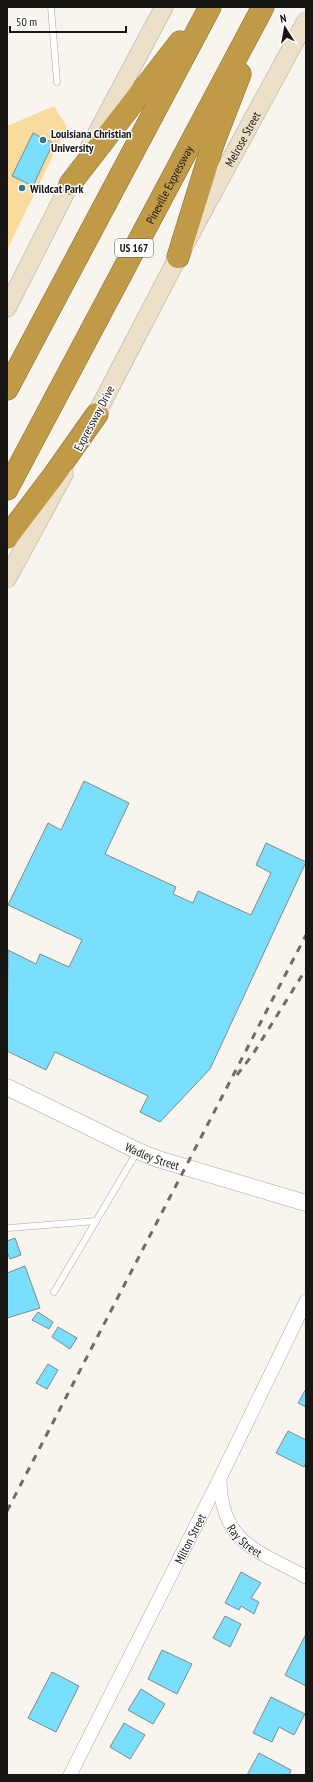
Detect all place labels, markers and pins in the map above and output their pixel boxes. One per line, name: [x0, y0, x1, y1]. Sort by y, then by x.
place label: Louisiana Christian University: [51, 126, 132, 155]
marker: Louisiana Christian University: [38, 135, 48, 145]
place label: Wildcat Park: [29, 181, 84, 196]
marker: Wildcat Park: [17, 183, 27, 193]

